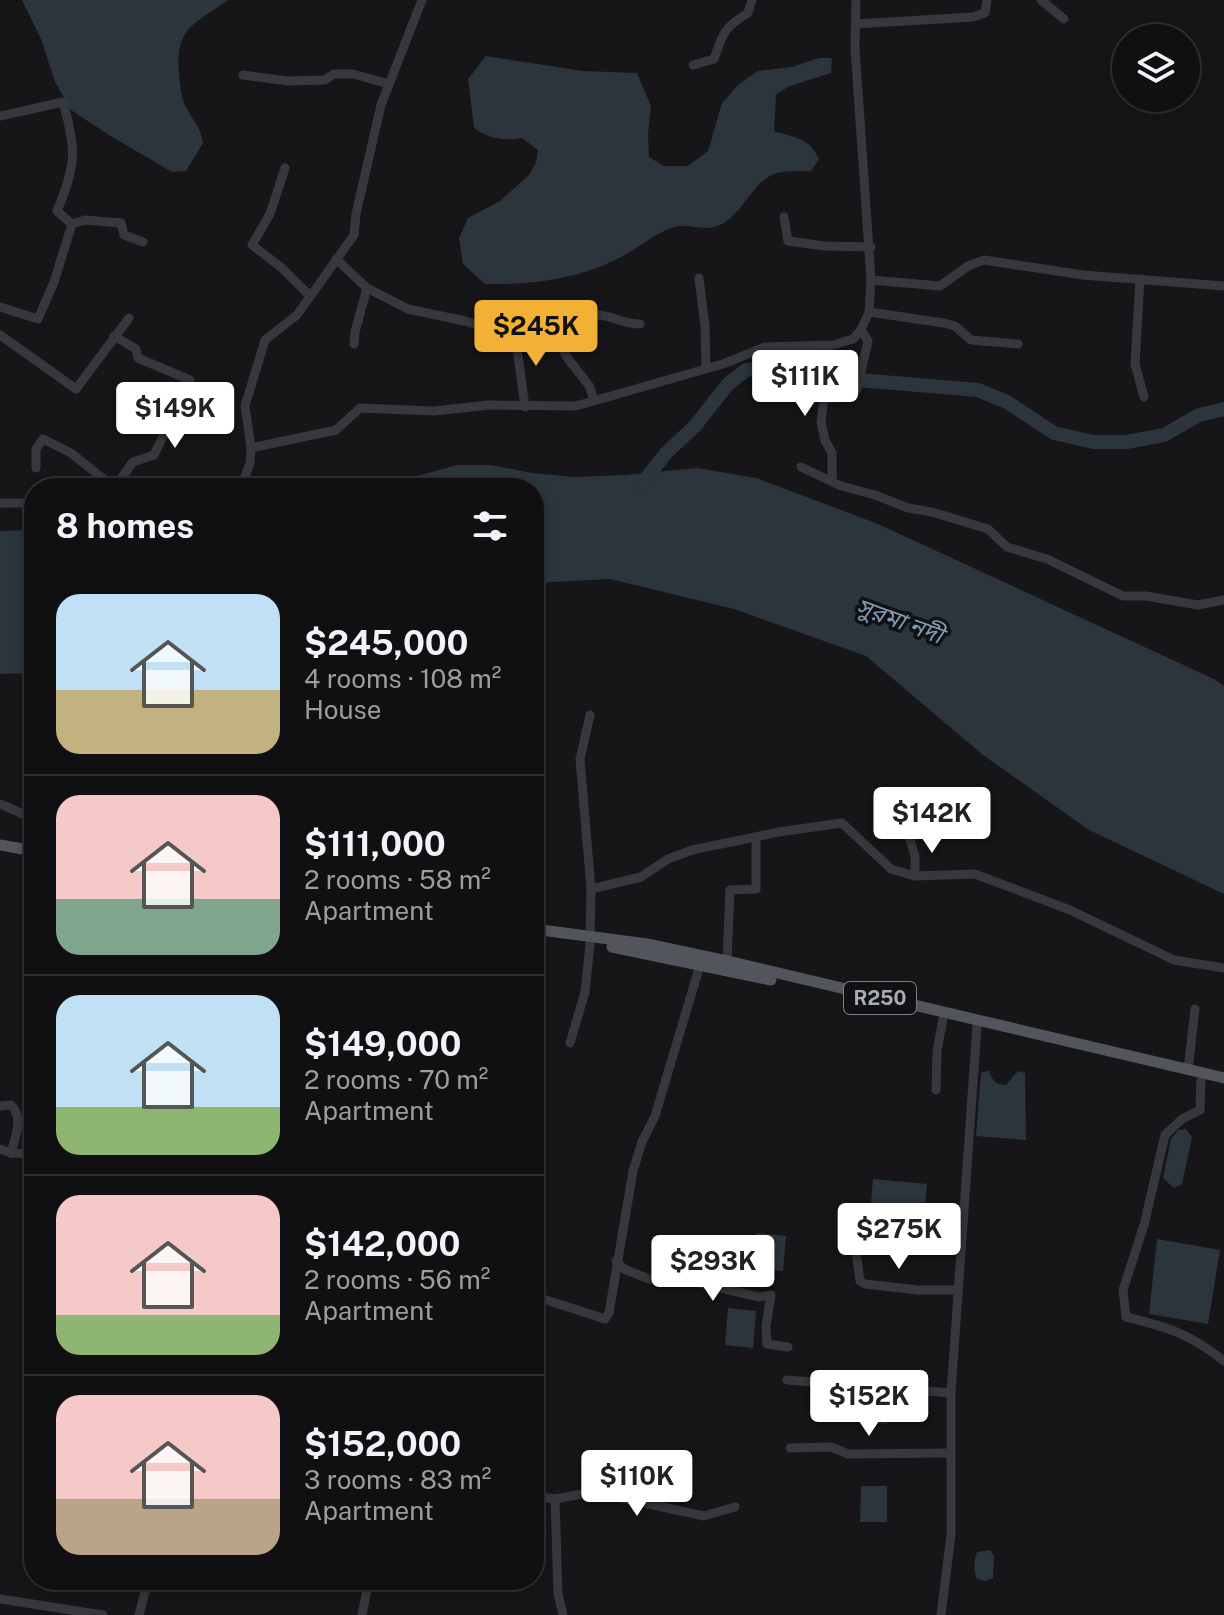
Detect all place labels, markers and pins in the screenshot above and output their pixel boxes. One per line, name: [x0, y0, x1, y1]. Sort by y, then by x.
pin: $245K: [480, 300, 592, 368]
pin: $111K: [749, 350, 861, 418]
pin: $149K: [119, 382, 231, 450]
pin: $142K: [876, 787, 988, 855]
pin: $275K: [843, 1203, 955, 1271]
pin: $293K: [657, 1235, 769, 1303]
pin: $152K: [813, 1370, 925, 1438]
pin: $110K: [581, 1450, 693, 1518]

